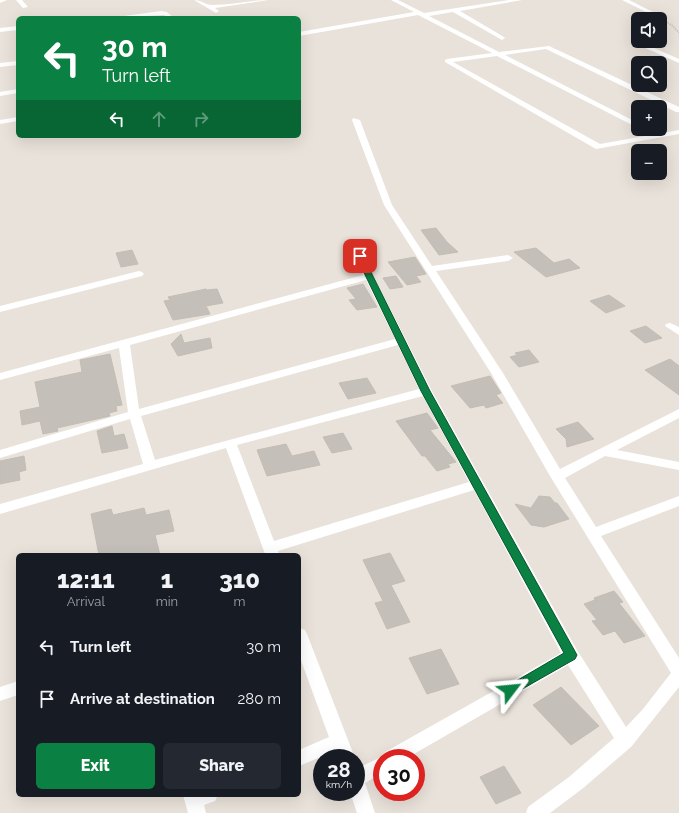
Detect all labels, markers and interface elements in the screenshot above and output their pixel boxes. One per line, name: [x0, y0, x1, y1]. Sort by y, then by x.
map controls: [631, 12, 667, 180]
button: sound: [631, 12, 667, 48]
text: 30 m: [102, 31, 168, 64]
icon: left: [36, 32, 88, 84]
button: search: [631, 56, 667, 92]
text: Turn left: [102, 65, 171, 86]
button: +: [631, 100, 667, 136]
icon: left: [106, 108, 128, 130]
icon: ahead: [148, 108, 170, 130]
icon: right: [190, 108, 212, 130]
button: −: [631, 144, 667, 180]
pin: [343, 239, 377, 273]
icon: arrive: [349, 245, 371, 267]
text: 12:11: [57, 565, 115, 594]
text: 1: [161, 565, 173, 594]
text: 310: [219, 565, 260, 594]
text: Arrival: [67, 594, 105, 609]
text: min: [156, 594, 178, 609]
text: m: [234, 594, 246, 609]
icon: left: [36, 636, 58, 658]
text: Turn left: [70, 638, 131, 656]
text: 30 m: [246, 638, 281, 656]
position arrow: [489, 669, 531, 711]
icon: arrive: [36, 688, 58, 710]
text: Arrive at destination: [70, 690, 215, 708]
text: 280 m: [237, 690, 281, 708]
button: Exit: [36, 743, 155, 789]
button: Share: [163, 743, 281, 789]
speed limit sign: 30: [373, 749, 425, 801]
text: 28: [327, 758, 351, 782]
text: km/h: [326, 779, 352, 790]

